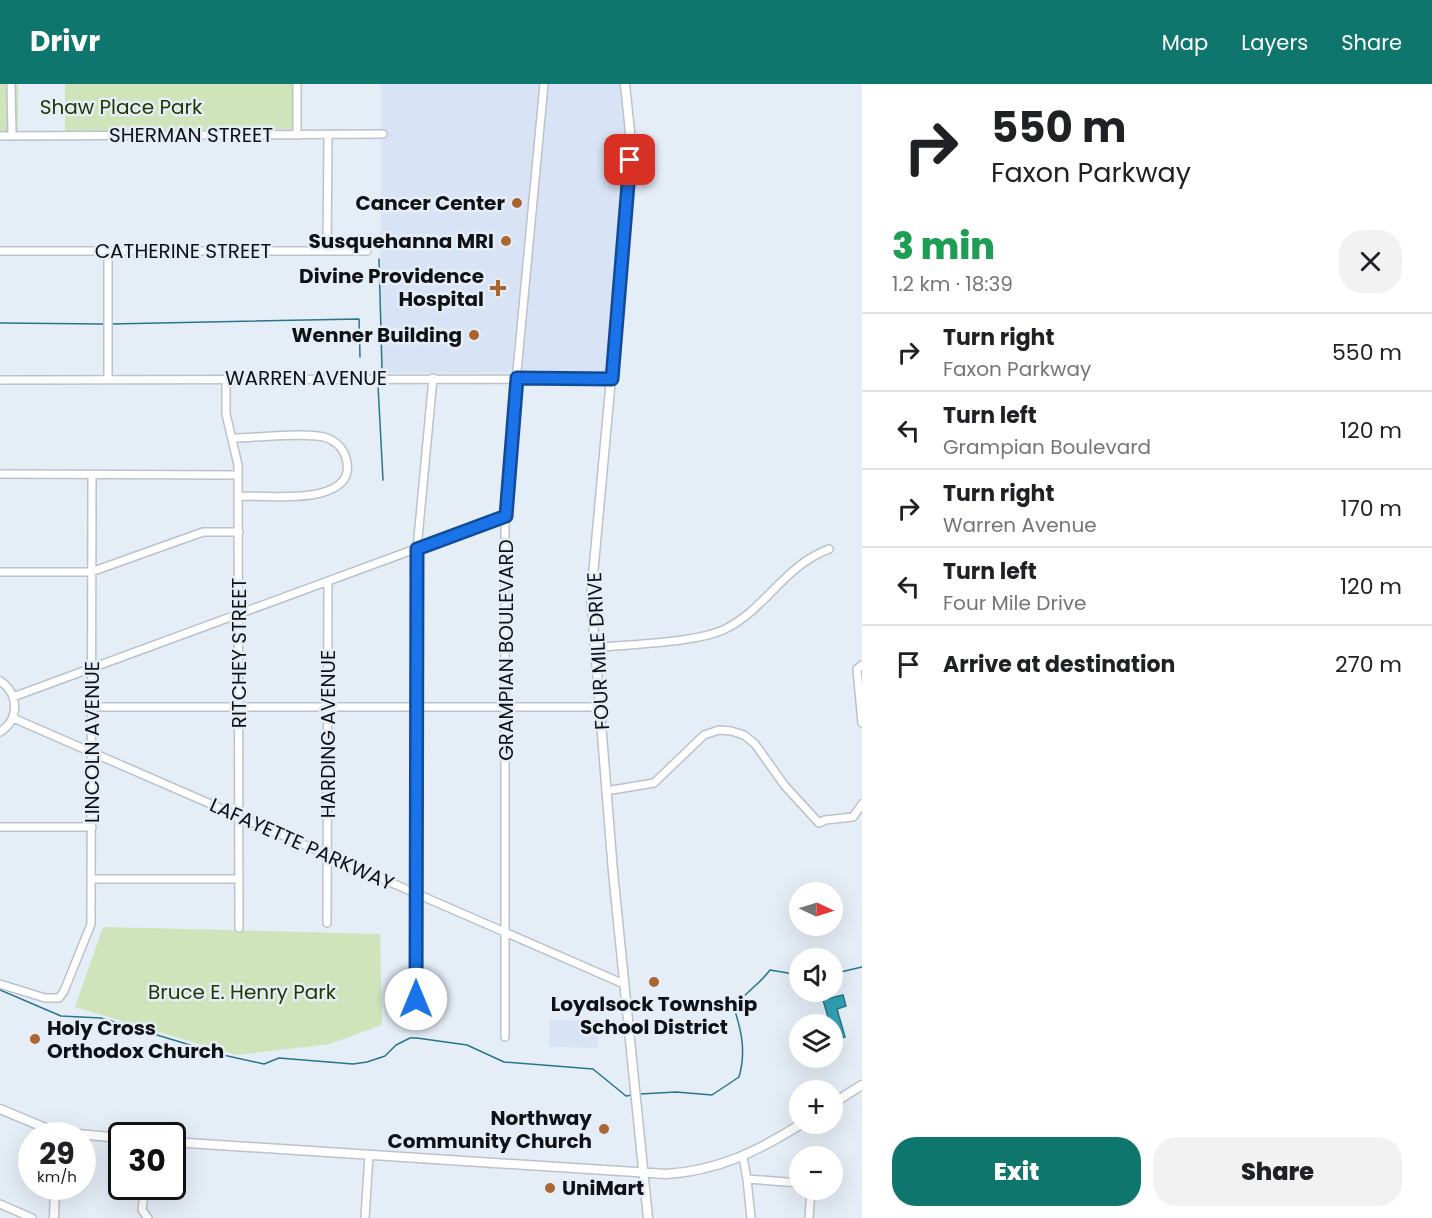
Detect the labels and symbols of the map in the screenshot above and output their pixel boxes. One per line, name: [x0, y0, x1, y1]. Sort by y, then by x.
park label: Shaw Place Park: [40, 93, 203, 121]
street label: SHERMAN STREET: [109, 121, 273, 149]
pin: [604, 134, 655, 185]
place label: Cancer Center: [355, 189, 505, 217]
marker: Cancer Center: [510, 196, 524, 210]
place label: Susquehanna MRI: [309, 227, 494, 255]
marker: Susquehanna MRI: [499, 234, 513, 248]
street label: CATHERINE STREET: [95, 237, 271, 265]
place label: Divine Providence Hospital: [299, 262, 484, 313]
marker: Divine Providence Hospital: [489, 279, 507, 297]
place label: Wenner Building: [292, 321, 462, 349]
marker: Wenner Building: [467, 328, 481, 342]
street label: WARREN AVENUE: [225, 364, 387, 392]
street label: GRAMPIAN BOULEVARD: [492, 539, 520, 761]
street label: FOUR MILE DRIVE: [580, 571, 616, 731]
street label: RITCHEY STREET: [225, 578, 253, 728]
street label: HARDING AVENUE: [314, 650, 342, 818]
street label: LINCOLN AVENUE: [78, 661, 106, 823]
street label: LAFAYETTE PARKWAY: [206, 791, 399, 897]
north arrow: [789, 882, 843, 936]
position arrow: [384, 967, 448, 1031]
marker: Loyalsock Township School District: [647, 975, 661, 989]
park label: Bruce E. Henry Park: [148, 978, 337, 1006]
place label: Loyalsock Township School District: [551, 990, 758, 1041]
place label: Holy Cross Orthodox Church: [47, 1014, 224, 1065]
marker: Holy Cross Orthodox Church: [28, 1032, 42, 1046]
place label: Northway Community Church: [387, 1104, 592, 1155]
speed limit sign: 30: [108, 1122, 186, 1200]
marker: Northway Community Church: [597, 1122, 611, 1136]
place label: UniMart: [562, 1174, 644, 1202]
marker: UniMart: [543, 1181, 557, 1195]

